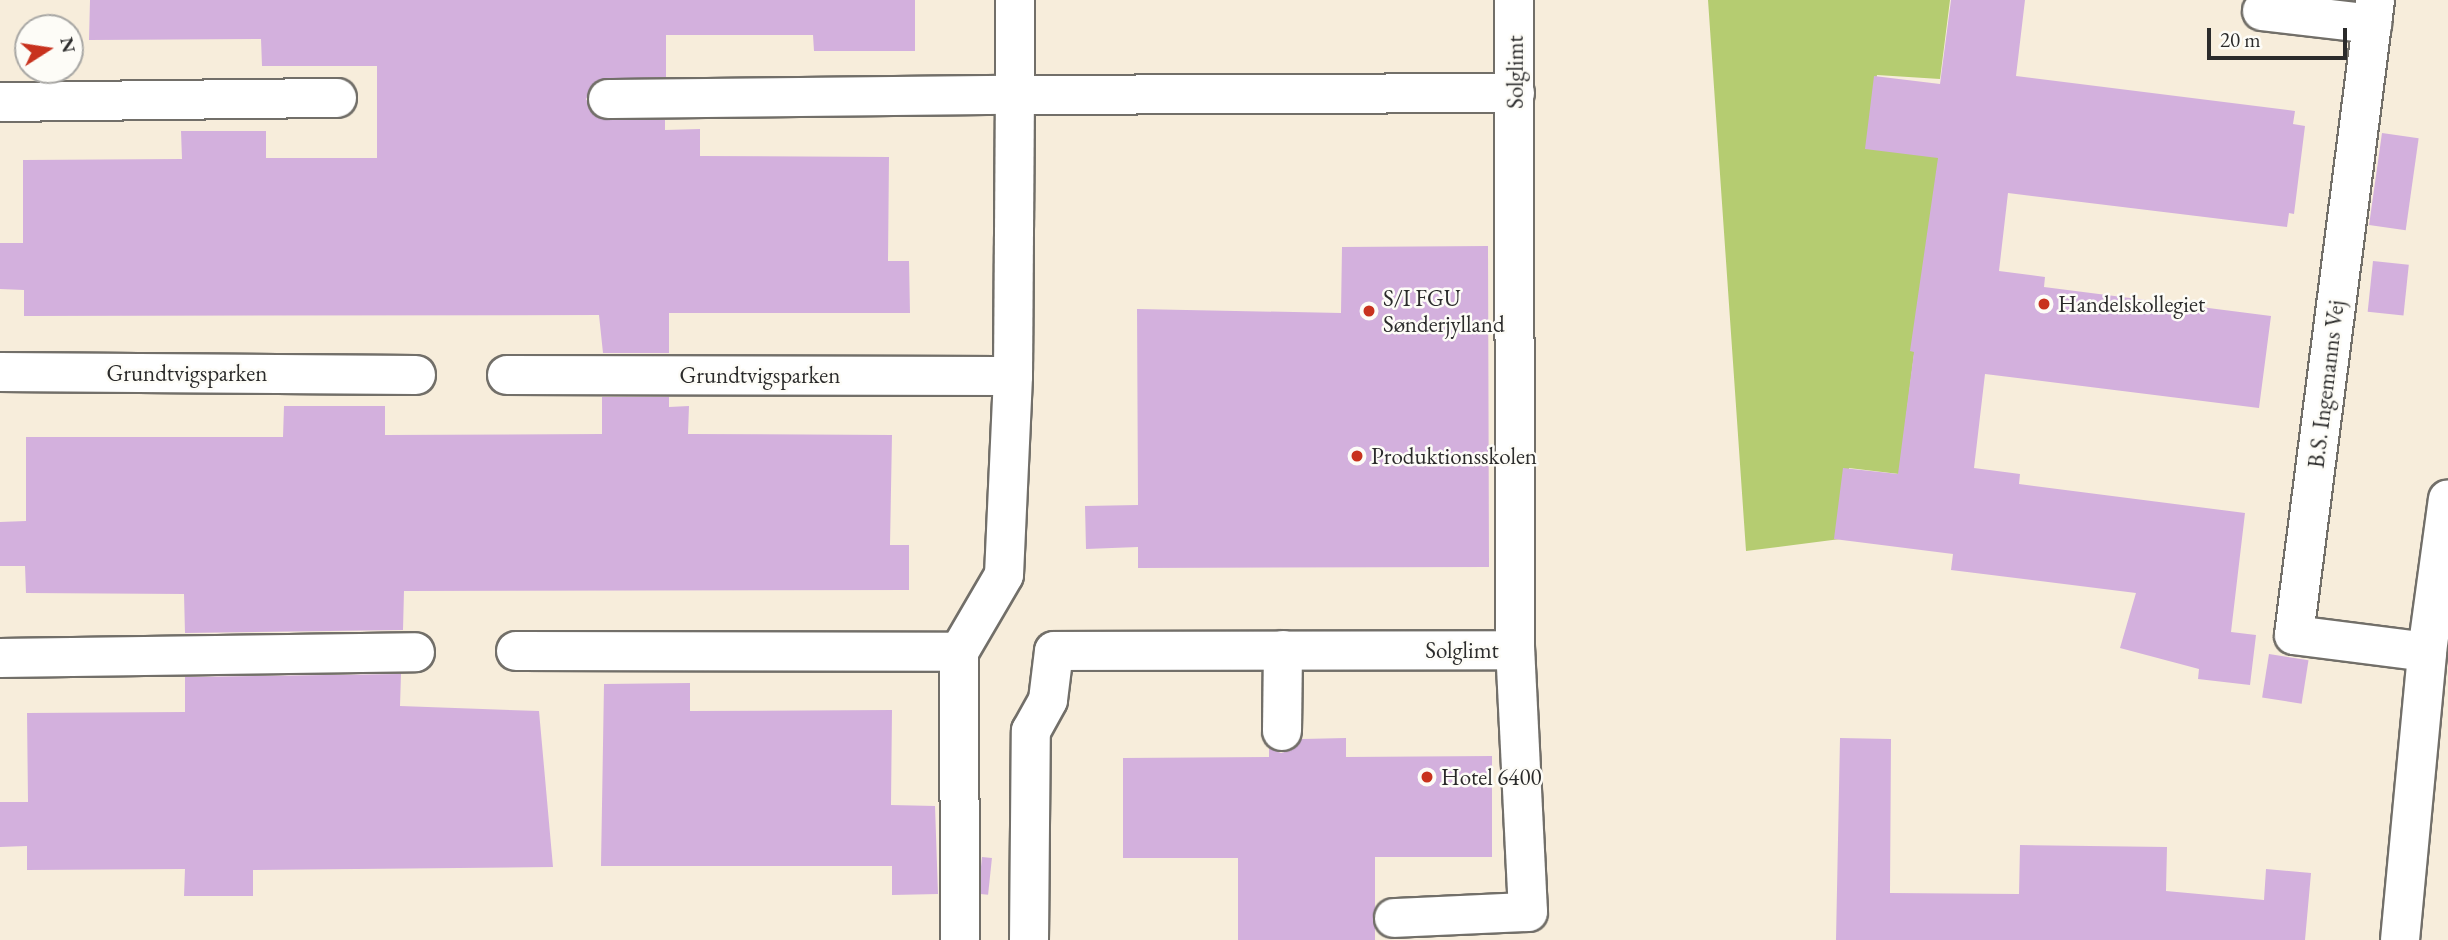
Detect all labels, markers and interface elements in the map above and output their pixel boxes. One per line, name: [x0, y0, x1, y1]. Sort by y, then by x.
north arrow: [14, 14, 84, 84]
scale bar: [2210, 14, 2350, 58]
text: 20 m: [2220, 26, 2261, 53]
text: N: [54, 35, 82, 55]
street label: Solglimt: [1501, 35, 1529, 109]
place label: S/I FGU Sønderjylland: [1383, 284, 1505, 338]
place label: Handelskollegiet: [2058, 290, 2205, 318]
marker: Handelskollegiet: [2036, 296, 2052, 312]
street label: B.S. Ingemanns Vej: [2302, 298, 2350, 470]
marker: S/I FGU Sønderjylland: [1361, 303, 1377, 319]
street label: Grundtvigsparken: [107, 359, 267, 387]
street label: Grundtvigsparken: [680, 361, 840, 389]
place label: Produktionsskolen: [1371, 442, 1537, 470]
marker: Produktionsskolen: [1349, 448, 1365, 464]
street label: Solglimt: [1425, 636, 1499, 664]
place label: Hotel 6400: [1441, 763, 1541, 791]
marker: Hotel 6400: [1419, 769, 1435, 785]

